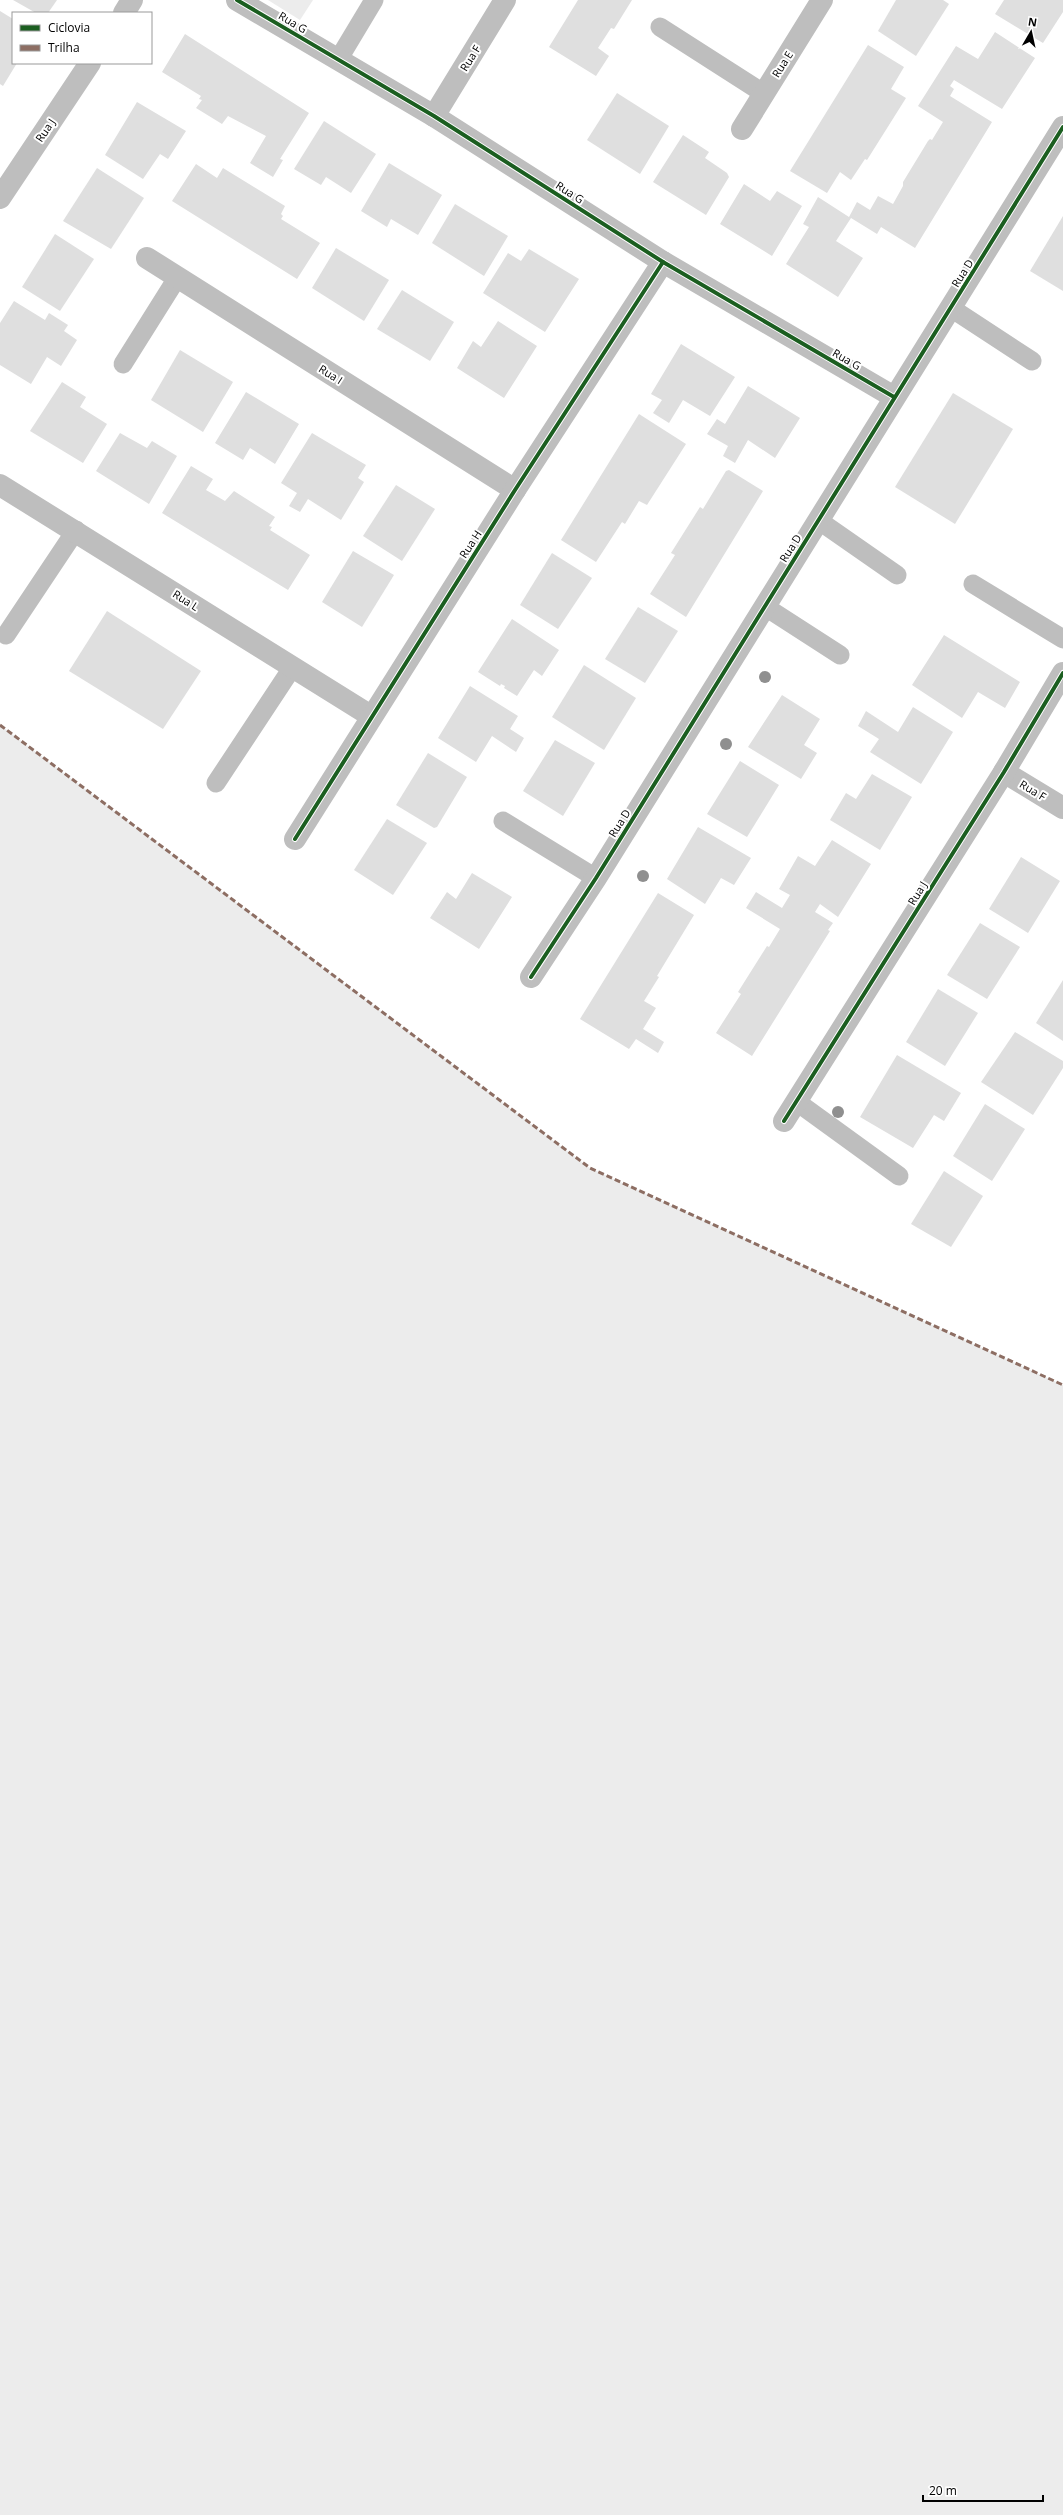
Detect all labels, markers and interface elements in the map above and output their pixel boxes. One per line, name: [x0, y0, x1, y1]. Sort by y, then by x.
street label: Rua G: [276, 8, 310, 36]
legend: [12, 12, 152, 64]
north arrow: [1011, 12, 1051, 52]
text: N: [1027, 14, 1038, 30]
text: Ciclovia: [48, 19, 90, 36]
text: Trilha: [48, 39, 80, 56]
street label: Rua F: [456, 42, 484, 74]
street label: Rua E: [768, 48, 796, 80]
street label: Rua J: [32, 115, 58, 145]
street label: Rua G: [553, 177, 587, 207]
street label: Rua D: [948, 256, 976, 290]
street label: Rua G: [830, 345, 864, 373]
street label: Rua I: [316, 361, 346, 387]
street label: Rua H: [455, 527, 485, 561]
street label: Rua D: [776, 531, 804, 565]
street label: Rua L: [170, 586, 202, 614]
street label: Rua F: [1017, 776, 1049, 804]
street label: Rua D: [605, 806, 633, 840]
street label: Rua J: [904, 878, 930, 908]
scale bar: [923, 2477, 1043, 2503]
text: 20 m: [929, 2482, 957, 2499]

